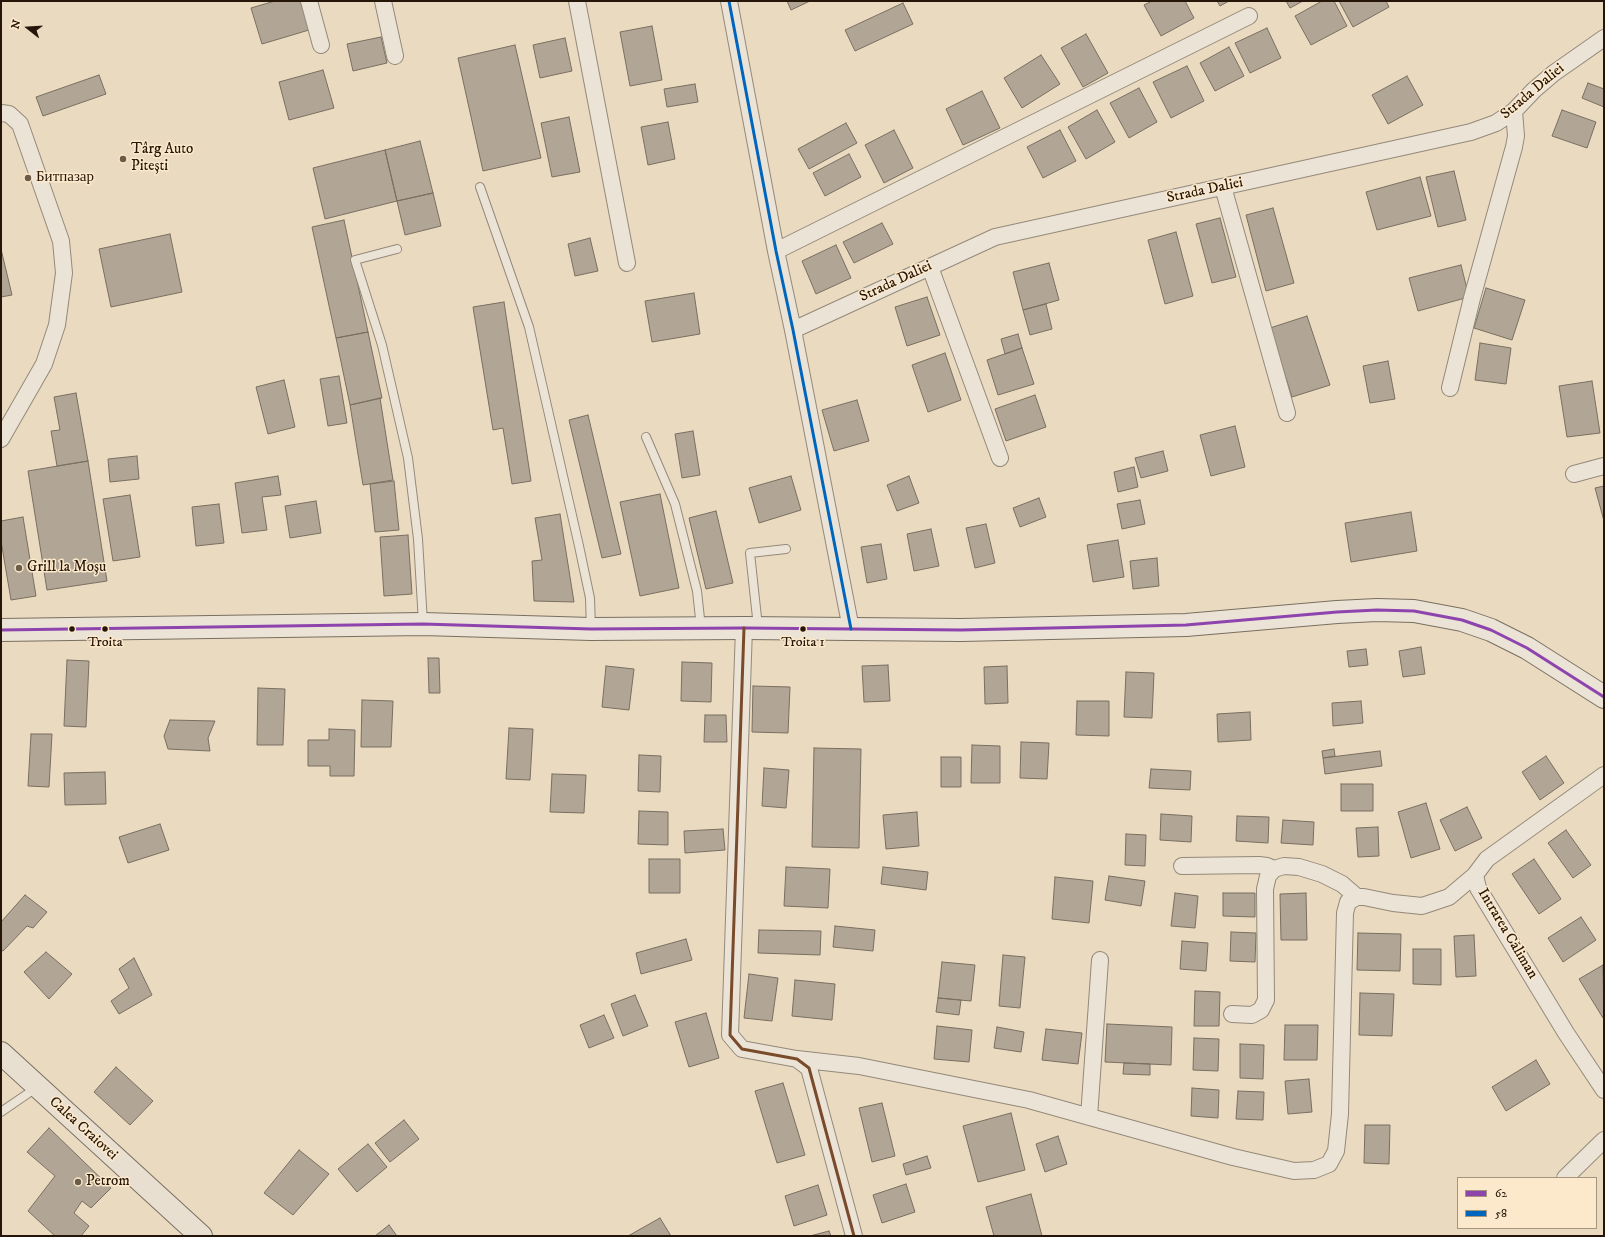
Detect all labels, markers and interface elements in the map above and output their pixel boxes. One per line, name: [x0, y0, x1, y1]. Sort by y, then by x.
north arrow: [8, 8, 48, 48]
text: N: [9, 18, 25, 31]
street label: Strada Daliei: [1497, 60, 1569, 124]
place label: Târg Auto Pitești: [131, 141, 193, 176]
marker: Târg Auto Pitești: [118, 154, 128, 164]
place label: Битпазар: [36, 169, 94, 187]
marker: Битпазар: [23, 173, 33, 183]
street label: Strada Daliei: [1165, 174, 1245, 208]
street label: Strada Daliei: [857, 257, 935, 307]
place label: Grill la Moșu: [27, 559, 106, 577]
marker: Grill la Moșu: [14, 563, 24, 573]
unlabelled marker: [67, 624, 77, 634]
marker: Troita: [100, 624, 110, 634]
marker: Troita 1: [798, 624, 808, 634]
place label: Troita: [87, 635, 123, 651]
place label: Troita 1: [781, 635, 825, 651]
street label: Intrarea Căliman: [1473, 886, 1541, 982]
street label: Calea Craiovei: [45, 1093, 121, 1165]
place label: Petrom: [86, 1173, 130, 1191]
marker: Petrom: [73, 1177, 83, 1187]
legend: [1457, 1177, 1597, 1229]
text: 62: [1495, 1186, 1507, 1201]
text: 58: [1495, 1206, 1507, 1221]

